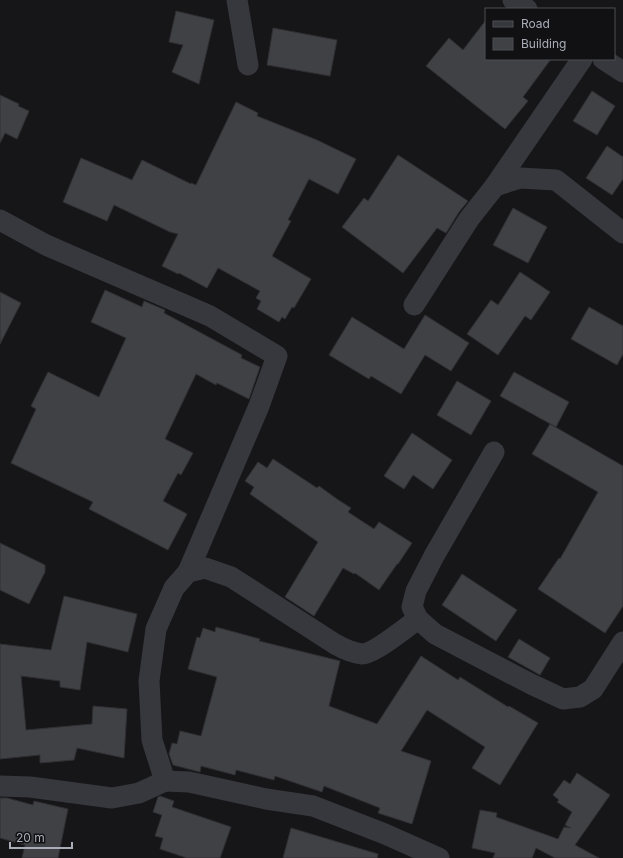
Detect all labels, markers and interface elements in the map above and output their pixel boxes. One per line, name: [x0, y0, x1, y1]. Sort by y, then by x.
legend: [485, 8, 615, 60]
text: Road: [521, 16, 550, 31]
text: Building: [521, 36, 566, 51]
scale bar: [10, 824, 72, 850]
text: 20 m: [16, 830, 45, 845]

